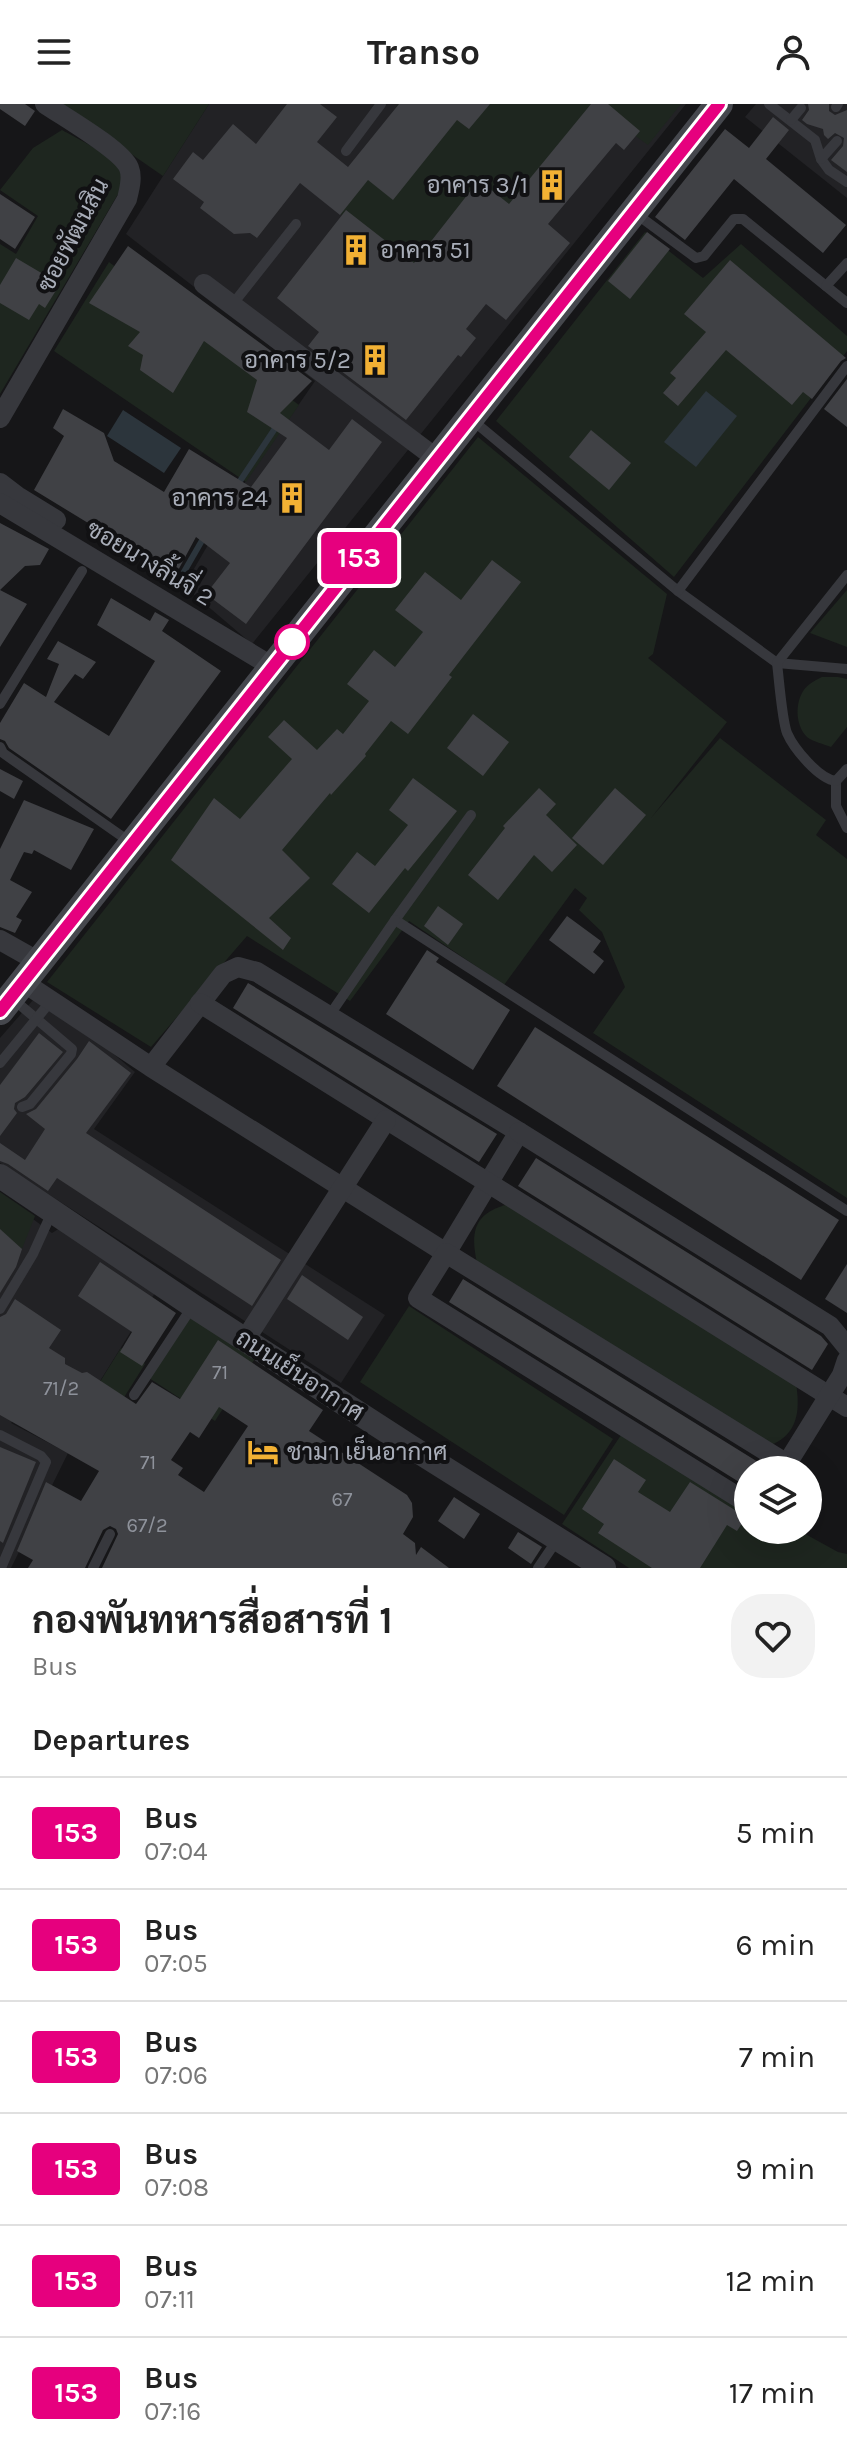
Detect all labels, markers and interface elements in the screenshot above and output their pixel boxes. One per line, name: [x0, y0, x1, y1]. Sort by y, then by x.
icon: menu: [32, 30, 76, 74]
icon: person: [771, 30, 815, 74]
text: Transo: [367, 31, 480, 73]
building icon: อาคาร 3/1: [535, 168, 569, 202]
place label: อาคาร 3/1: [426, 171, 528, 199]
street label: ซอยพัฒนสิน: [31, 174, 115, 296]
building icon: อาคาร 51: [339, 233, 373, 267]
place label: อาคาร 51: [380, 236, 471, 264]
building icon: อาคาร 5/2: [358, 343, 392, 377]
place label: อาคาร 5/2: [244, 346, 351, 374]
building icon: อาคาร 24: [275, 481, 309, 515]
place label: อาคาร 24: [172, 484, 268, 512]
street label: ซอยนางลิ้นจี่ 2: [82, 508, 222, 612]
line badge: 153: [313, 532, 405, 584]
text: 153: [337, 541, 381, 574]
unlabelled marker: [275, 625, 309, 659]
street label: ถนนเย็นอากาศ: [231, 1321, 371, 1427]
house number: 71: [212, 1361, 228, 1384]
house number: 71/2: [43, 1377, 79, 1400]
hotel icon: ชามา เย็นอากาศ: [246, 1435, 280, 1469]
place label: ชามา เย็นอากาศ: [287, 1435, 447, 1466]
house number: 71: [140, 1451, 156, 1474]
map controls: [734, 1456, 822, 1544]
button: layers: [734, 1456, 822, 1544]
house number: 67: [332, 1488, 353, 1511]
house number: 67/2: [126, 1514, 168, 1537]
button: heart: [731, 1594, 815, 1678]
text: กองพันทหารสื่อสารที่ 1: [32, 1598, 393, 1643]
text: Bus: [32, 1651, 78, 1682]
text: Departures: [32, 1722, 190, 1758]
text: Bus: [144, 1800, 198, 1836]
text: 5 min: [736, 1815, 815, 1851]
text: 153: [54, 1816, 98, 1849]
text: 07:04: [144, 1836, 208, 1867]
text: Bus: [144, 1912, 198, 1948]
text: 6 min: [736, 1927, 815, 1963]
text: 153: [54, 1928, 98, 1961]
text: 07:05: [144, 1948, 208, 1979]
text: Bus: [144, 2024, 198, 2060]
text: 7 min: [739, 2039, 815, 2075]
text: 153: [54, 2040, 98, 2073]
text: 07:06: [144, 2060, 208, 2091]
text: Bus: [144, 2136, 198, 2172]
text: 9 min: [735, 2151, 815, 2187]
text: 153: [54, 2152, 98, 2185]
text: 07:08: [144, 2172, 209, 2203]
text: Bus: [144, 2248, 198, 2284]
text: 12 min: [725, 2263, 815, 2299]
text: 153: [54, 2264, 98, 2297]
text: 07:11: [144, 2284, 195, 2315]
text: Bus: [144, 2360, 198, 2396]
text: 17 min: [729, 2375, 815, 2411]
text: 153: [54, 2376, 98, 2409]
text: 07:16: [144, 2396, 201, 2427]

